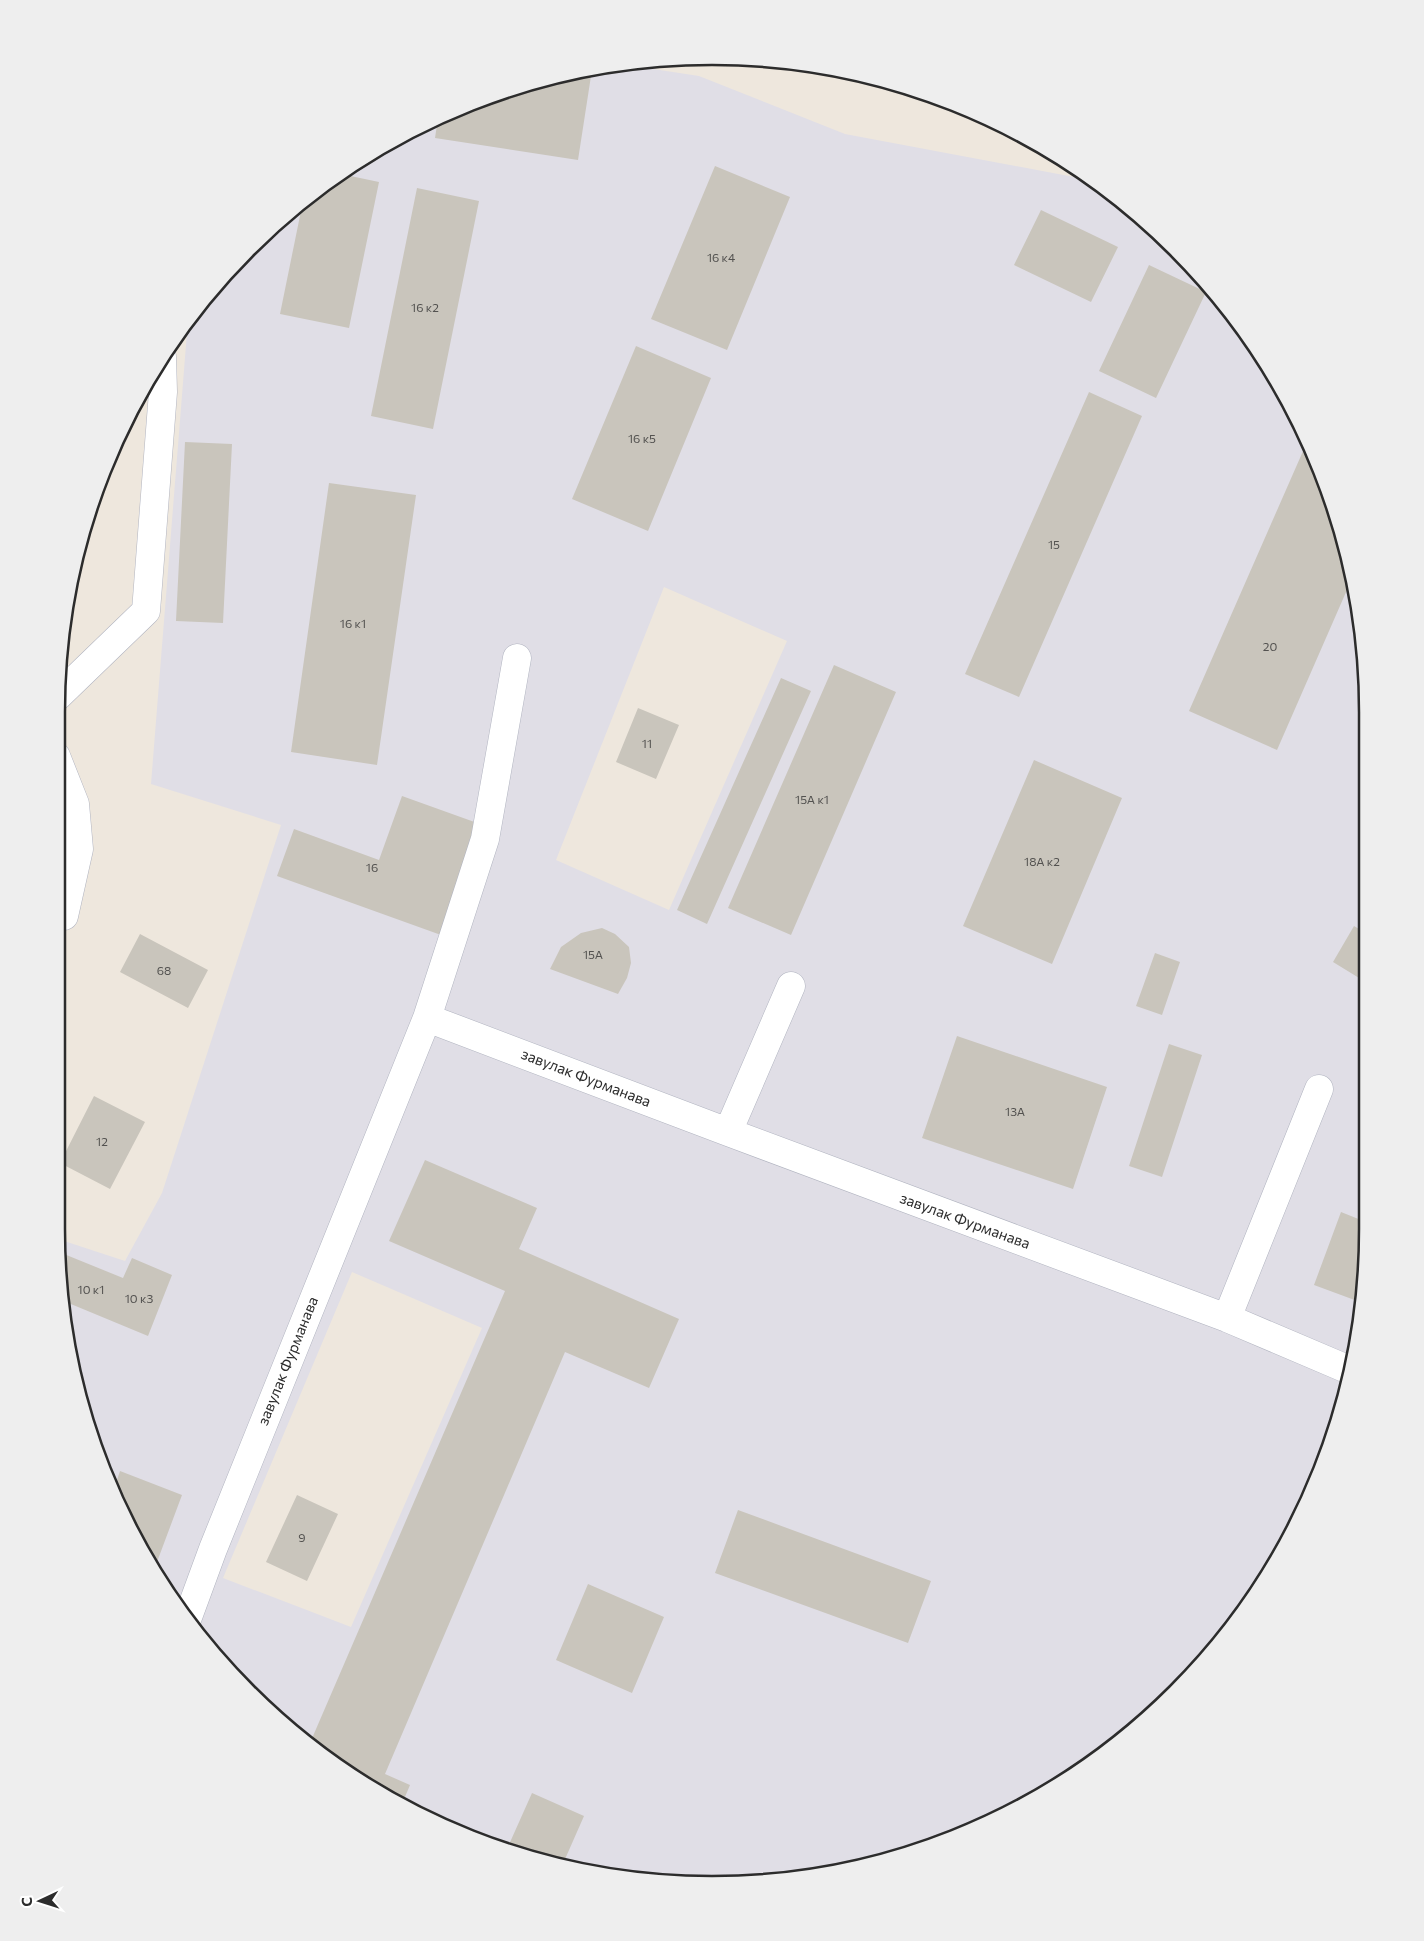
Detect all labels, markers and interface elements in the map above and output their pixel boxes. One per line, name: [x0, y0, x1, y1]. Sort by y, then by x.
house number: 16 к4: [707, 250, 735, 264]
house number: 16 к2: [411, 300, 439, 314]
house number: 16 к5: [628, 431, 656, 445]
house number: 15: [1048, 537, 1060, 551]
house number: 16 к1: [340, 616, 366, 630]
house number: 20: [1263, 639, 1277, 653]
house number: 11: [642, 736, 652, 750]
house number: 15А к1: [795, 792, 829, 806]
house number: 18А к2: [1024, 854, 1060, 868]
house number: 16: [366, 860, 378, 874]
house number: 15А: [583, 947, 603, 961]
house number: 68: [157, 963, 171, 977]
street label: завулак Фурманава: [519, 1044, 654, 1110]
house number: 13А: [1005, 1104, 1025, 1118]
house number: 12: [96, 1134, 108, 1148]
street label: завулак Фурманава: [898, 1188, 1033, 1252]
house number: 10 к1: [78, 1282, 104, 1296]
house number: 10 к3: [125, 1291, 153, 1305]
street label: завулак Фурманава: [253, 1294, 321, 1428]
house number: 9: [298, 1530, 306, 1544]
north arrow: [15, 1876, 65, 1926]
text: С: [18, 1897, 35, 1907]

